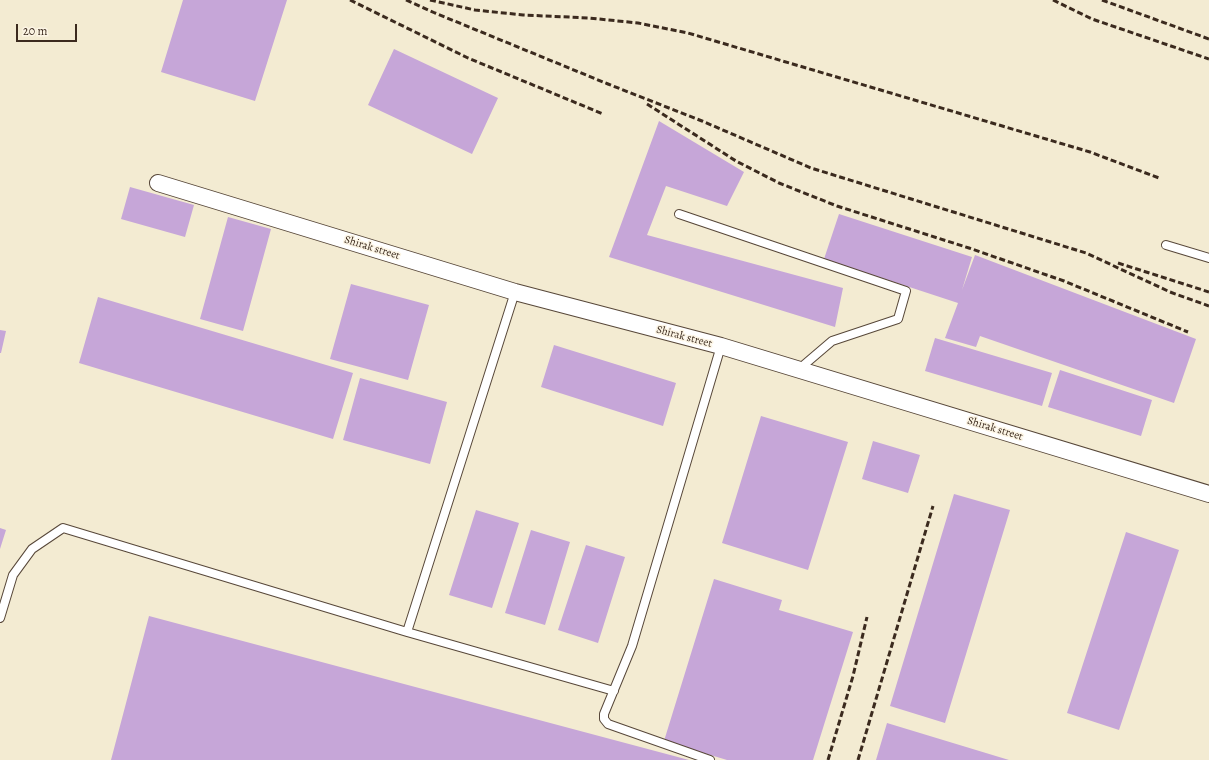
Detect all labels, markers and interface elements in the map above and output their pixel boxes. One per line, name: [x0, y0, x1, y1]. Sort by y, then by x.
scale bar: [18, 16, 79, 42]
text: 20 m: [23, 23, 47, 39]
street label: Shirak street: [343, 233, 401, 263]
street label: Shirak street: [655, 323, 713, 351]
street label: Shirak street: [966, 414, 1024, 444]

